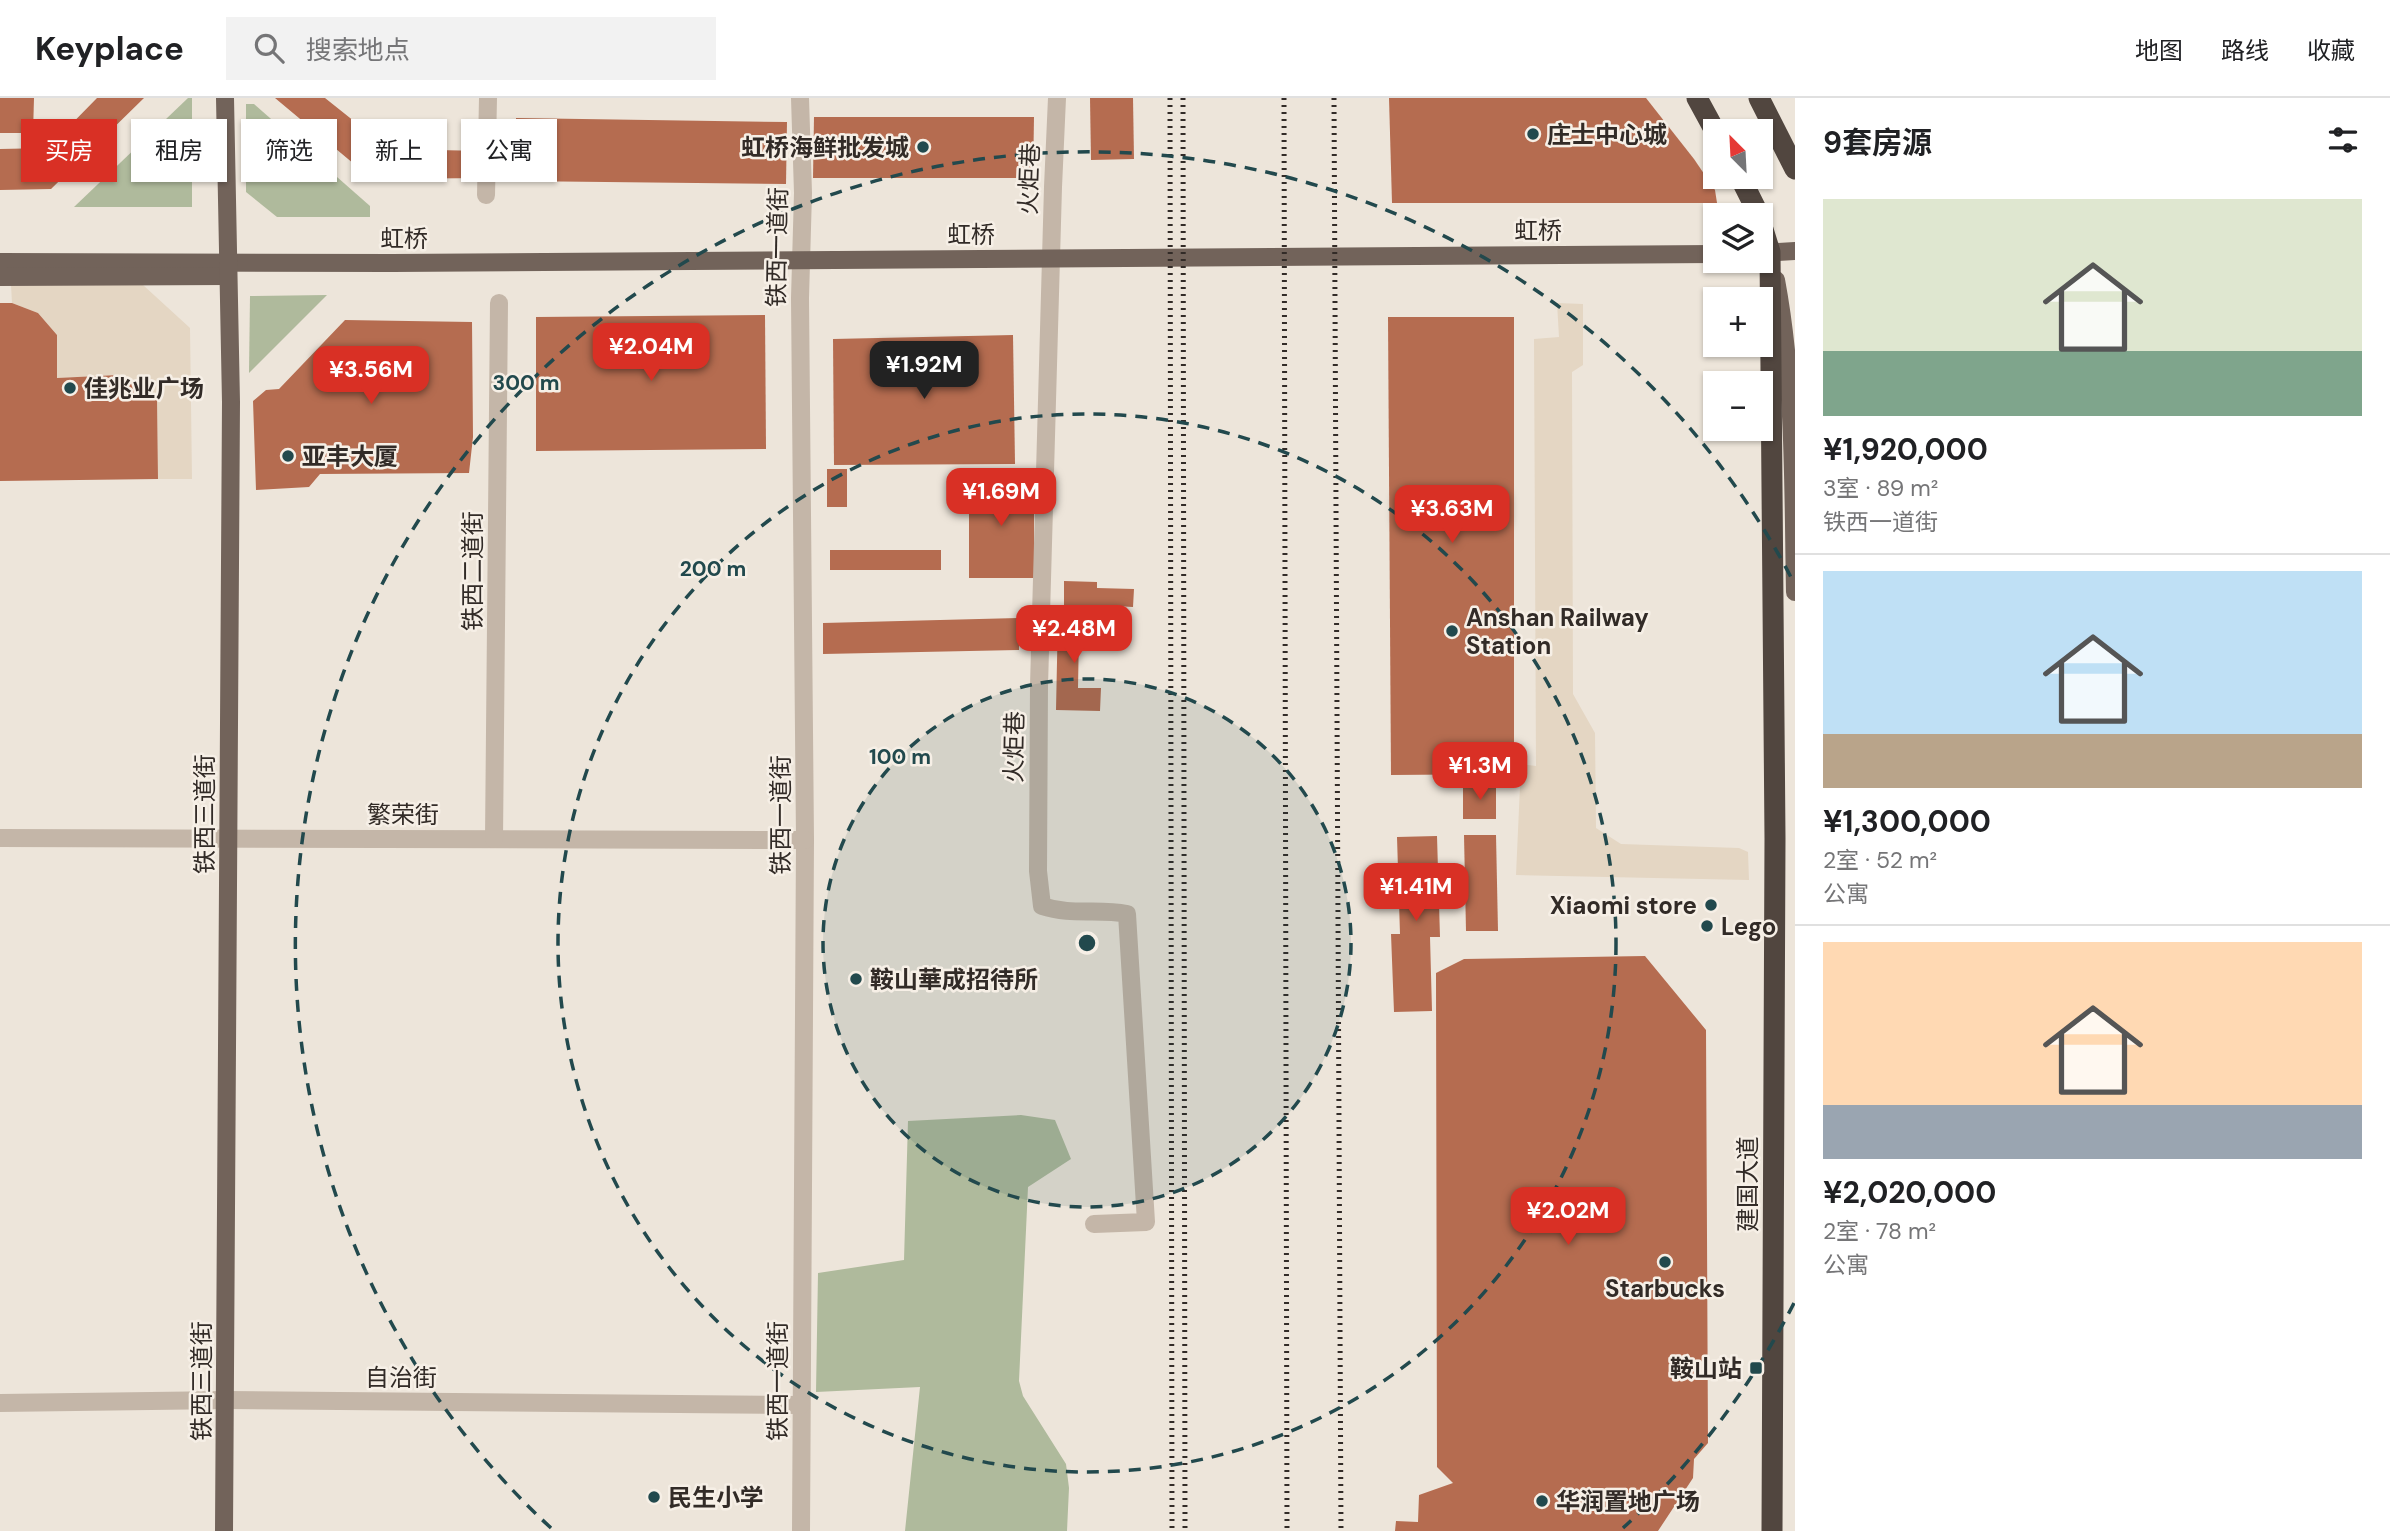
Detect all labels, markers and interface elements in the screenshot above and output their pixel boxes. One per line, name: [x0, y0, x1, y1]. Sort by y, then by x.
search box: [226, 17, 716, 80]
text: Keyplace: [35, 27, 184, 70]
icon: search: [250, 29, 288, 67]
text: 搜索地点: [306, 33, 410, 67]
text: 地图: [2135, 35, 2183, 66]
text: 路线: [2221, 35, 2269, 66]
text: 收藏: [2307, 35, 2355, 66]
chip: 买房: [21, 119, 117, 182]
chip: 租房: [131, 119, 227, 182]
chip: 筛选: [241, 119, 337, 182]
chip: 新上: [351, 119, 447, 182]
chip: 公寓: [461, 119, 557, 182]
place label: 庄士中心城: [1547, 119, 1667, 150]
north arrow: [1703, 119, 1773, 189]
map controls: [1703, 119, 1773, 441]
icon: filters: [2324, 121, 2362, 159]
text: 9套房源: [1823, 123, 1932, 162]
marker: 庄士中心城: [1525, 126, 1541, 142]
place label: 虹桥海鲜批发城: [741, 132, 909, 163]
marker: 虹桥海鲜批发城: [915, 139, 931, 155]
street label: 火炬巷: [1012, 142, 1046, 216]
street label: 铁西一道街: [760, 187, 794, 307]
button: layers: [1703, 203, 1773, 273]
street label: 虹桥: [1514, 215, 1562, 246]
street label: 虹桥: [947, 219, 995, 250]
street label: 虹桥: [380, 223, 428, 254]
icon: home: [2030, 244, 2156, 370]
button: +: [1703, 287, 1773, 357]
pin: ¥2.04M: [594, 324, 708, 383]
text: ¥2.04M: [609, 331, 693, 361]
pin: ¥1.92M: [867, 342, 981, 401]
pin: ¥3.56M: [314, 346, 428, 406]
text: ¥1.92M: [886, 349, 962, 379]
text: ¥3.56M: [329, 354, 413, 384]
text: 300 m: [493, 369, 559, 397]
button: −: [1703, 371, 1773, 441]
place label: 佳兆业广场: [84, 373, 204, 404]
marker: 佳兆业广场: [62, 380, 78, 396]
text: ¥1,920,000: [1823, 430, 1988, 469]
place label: 亚丰大厦: [302, 441, 398, 472]
marker: 亚丰大厦: [280, 448, 296, 464]
pin: ¥1.69M: [944, 468, 1058, 528]
text: 3室 · 89 m²: [1823, 473, 1938, 503]
text: ¥1.69M: [962, 476, 1040, 506]
pin: ¥3.63M: [1395, 486, 1509, 545]
text: ¥3.63M: [1411, 493, 1493, 523]
text: 铁西一道街: [1823, 507, 1938, 537]
street label: 铁西二道街: [457, 511, 488, 631]
text: 200 m: [680, 555, 746, 583]
place label: Anshan Railway Station: [1466, 602, 1649, 661]
pin: ¥2.48M: [1017, 606, 1131, 665]
text: ¥2.48M: [1032, 613, 1116, 643]
icon: home: [2030, 616, 2156, 742]
marker: Anshan Railway Station: [1444, 623, 1460, 639]
street label: 火炬巷: [998, 711, 1030, 783]
pin: ¥1.3M: [1431, 742, 1529, 802]
text: 100 m: [869, 743, 931, 771]
text: ¥1.3M: [1448, 750, 1512, 780]
street label: 铁西三道街: [189, 754, 220, 874]
street label: 铁西一道街: [765, 755, 796, 875]
street label: 繁荣街: [367, 799, 439, 830]
text: ¥1,300,000: [1823, 802, 1991, 841]
text: 2室 · 52 m²: [1823, 845, 1937, 875]
pin: ¥1.41M: [1359, 864, 1473, 923]
text: ¥1.41M: [1380, 871, 1452, 901]
text: 公寓: [1823, 879, 1869, 909]
place label: Xiaomi store: [1550, 890, 1697, 921]
marker: Xiaomi store: [1703, 897, 1719, 913]
place label: Lego: [1721, 911, 1776, 942]
marker: Lego: [1699, 918, 1715, 934]
centre of rings: [1075, 931, 1099, 955]
place label: 鞍山華成招待所: [870, 964, 1038, 995]
marker: 鞍山華成招待所: [848, 971, 864, 987]
icon: home: [2030, 987, 2156, 1113]
street label: 建国大道: [1732, 1136, 1763, 1232]
text: ¥2,020,000: [1823, 1173, 1996, 1212]
pin: ¥2.02M: [1511, 1188, 1625, 1247]
text: ¥2.02M: [1527, 1195, 1609, 1225]
text: 2室 · 78 m²: [1823, 1216, 1936, 1246]
text: 公寓: [1823, 1250, 1869, 1280]
marker: Starbucks: [1657, 1254, 1673, 1270]
place label: Starbucks: [1605, 1273, 1725, 1304]
street label: 铁西三道街: [186, 1321, 217, 1441]
street label: 铁西一道街: [762, 1321, 793, 1441]
place label: 鞍山站: [1670, 1353, 1742, 1384]
marker: 鞍山站: [1748, 1360, 1764, 1376]
street label: 自治街: [365, 1362, 437, 1393]
place label: 民生小学: [668, 1482, 764, 1513]
place label: 华润置地广场: [1556, 1486, 1700, 1517]
marker: 民生小学: [646, 1489, 662, 1505]
marker: 华润置地广场: [1534, 1493, 1550, 1509]

